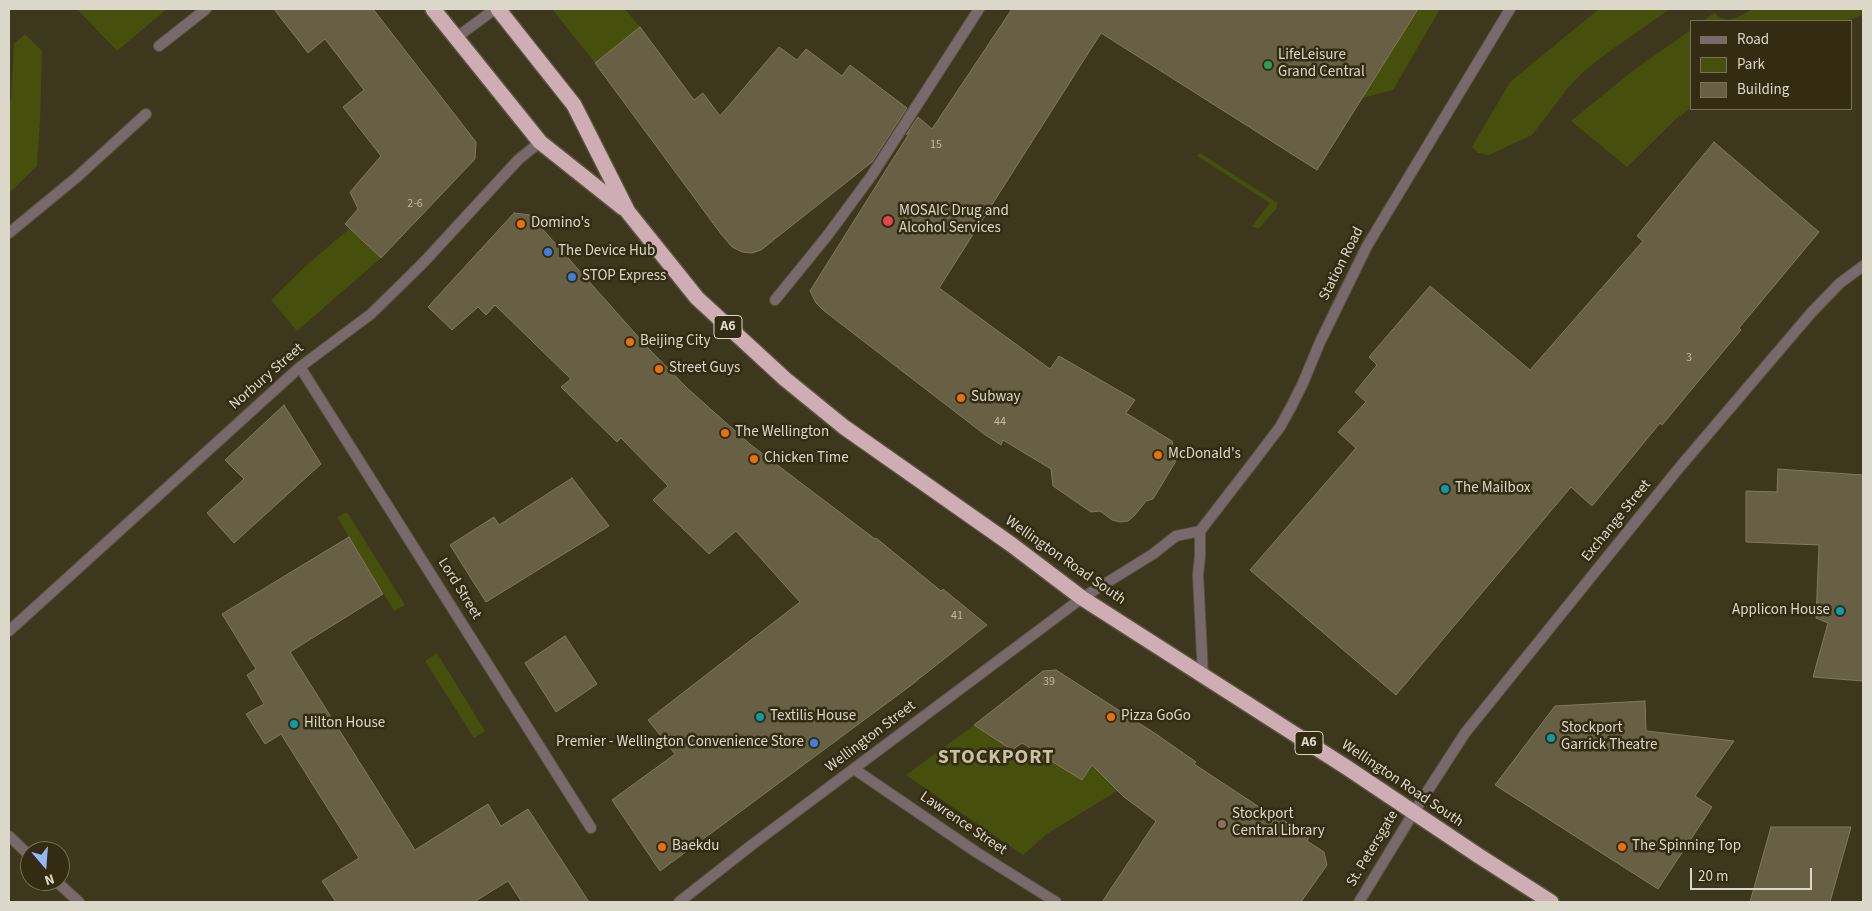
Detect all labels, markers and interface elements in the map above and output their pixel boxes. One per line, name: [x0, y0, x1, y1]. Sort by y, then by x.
legend: [1690, 20, 1852, 110]
text: Road: [1737, 29, 1769, 50]
place label: LifeLeisure Grand Central: [1278, 47, 1365, 82]
text: Park: [1737, 54, 1765, 75]
marker: LifeLeisure Grand Central: [1262, 59, 1274, 71]
text: Building: [1737, 79, 1789, 100]
house number: 15: [930, 138, 942, 152]
house number: 2-6: [407, 197, 423, 211]
place label: MOSAIC Drug and Alcohol Services: [899, 203, 1009, 238]
marker: MOSAIC Drug and Alcohol Services: [881, 214, 895, 228]
place label: Domino's: [531, 215, 590, 233]
marker: Domino's: [515, 218, 527, 230]
street label: Station Road: [1316, 224, 1368, 304]
place label: The Device Hub: [558, 243, 655, 261]
marker: The Device Hub: [542, 246, 554, 258]
place label: STOP Express: [582, 268, 666, 286]
marker: STOP Express: [566, 271, 578, 283]
road number: A6: [714, 316, 742, 338]
place label: Beijing City: [640, 333, 710, 351]
marker: Beijing City: [624, 336, 636, 348]
street label: Norbury Street: [226, 340, 308, 414]
house number: 3: [1686, 351, 1692, 365]
place label: Street Guys: [669, 360, 740, 378]
marker: Street Guys: [653, 363, 665, 375]
place label: Subway: [971, 389, 1021, 407]
marker: Subway: [955, 392, 967, 404]
house number: 44: [994, 415, 1006, 429]
place label: The Wellington: [735, 424, 829, 442]
marker: The Wellington: [719, 427, 731, 439]
place label: McDonald's: [1168, 446, 1241, 464]
marker: McDonald's: [1152, 449, 1164, 461]
place label: Chicken Time: [764, 450, 849, 468]
marker: Chicken Time: [748, 453, 760, 465]
street label: Exchange Street: [1579, 476, 1655, 566]
place label: The Mailbox: [1455, 480, 1530, 498]
marker: The Mailbox: [1439, 483, 1451, 495]
street label: Wellington Road South: [1001, 513, 1129, 609]
street label: Lord Street: [433, 555, 485, 623]
place label: Applicon House: [1732, 602, 1830, 620]
marker: Applicon House: [1834, 605, 1846, 617]
house number: 41: [951, 609, 963, 623]
house number: 39: [1043, 675, 1055, 689]
street label: Wellington Street: [822, 697, 920, 777]
place label: Textilis House: [770, 708, 856, 726]
place label: Pizza GoGo: [1121, 708, 1191, 726]
marker: Textilis House: [754, 711, 766, 723]
marker: Pizza GoGo: [1105, 711, 1117, 723]
place label: Hilton House: [304, 715, 385, 733]
marker: Hilton House: [288, 718, 300, 730]
place label: Stockport Garrick Theatre: [1561, 720, 1658, 755]
road number: A6: [1295, 731, 1323, 754]
marker: Stockport Garrick Theatre: [1545, 732, 1557, 744]
place label: Premier - Wellington Convenience Store: [556, 734, 804, 752]
street label: Wellington Road South: [1338, 736, 1466, 832]
marker: Premier - Wellington Convenience Store: [808, 737, 820, 749]
district label: STOCKPORT: [937, 747, 1055, 771]
street label: Lawrence Street: [916, 788, 1010, 860]
place label: Stockport Central Library: [1232, 806, 1325, 841]
street label: St. Petersgate: [1343, 808, 1403, 890]
marker: Stockport Central Library: [1216, 818, 1228, 830]
place label: Baekdu: [672, 838, 719, 856]
place label: The Spinning Top: [1632, 838, 1741, 856]
north arrow: [20, 841, 70, 891]
marker: Baekdu: [656, 841, 668, 853]
marker: The Spinning Top: [1616, 841, 1628, 853]
scale bar: [1692, 858, 1814, 890]
text: 20 m: [1698, 866, 1728, 887]
text: N: [42, 868, 57, 890]

